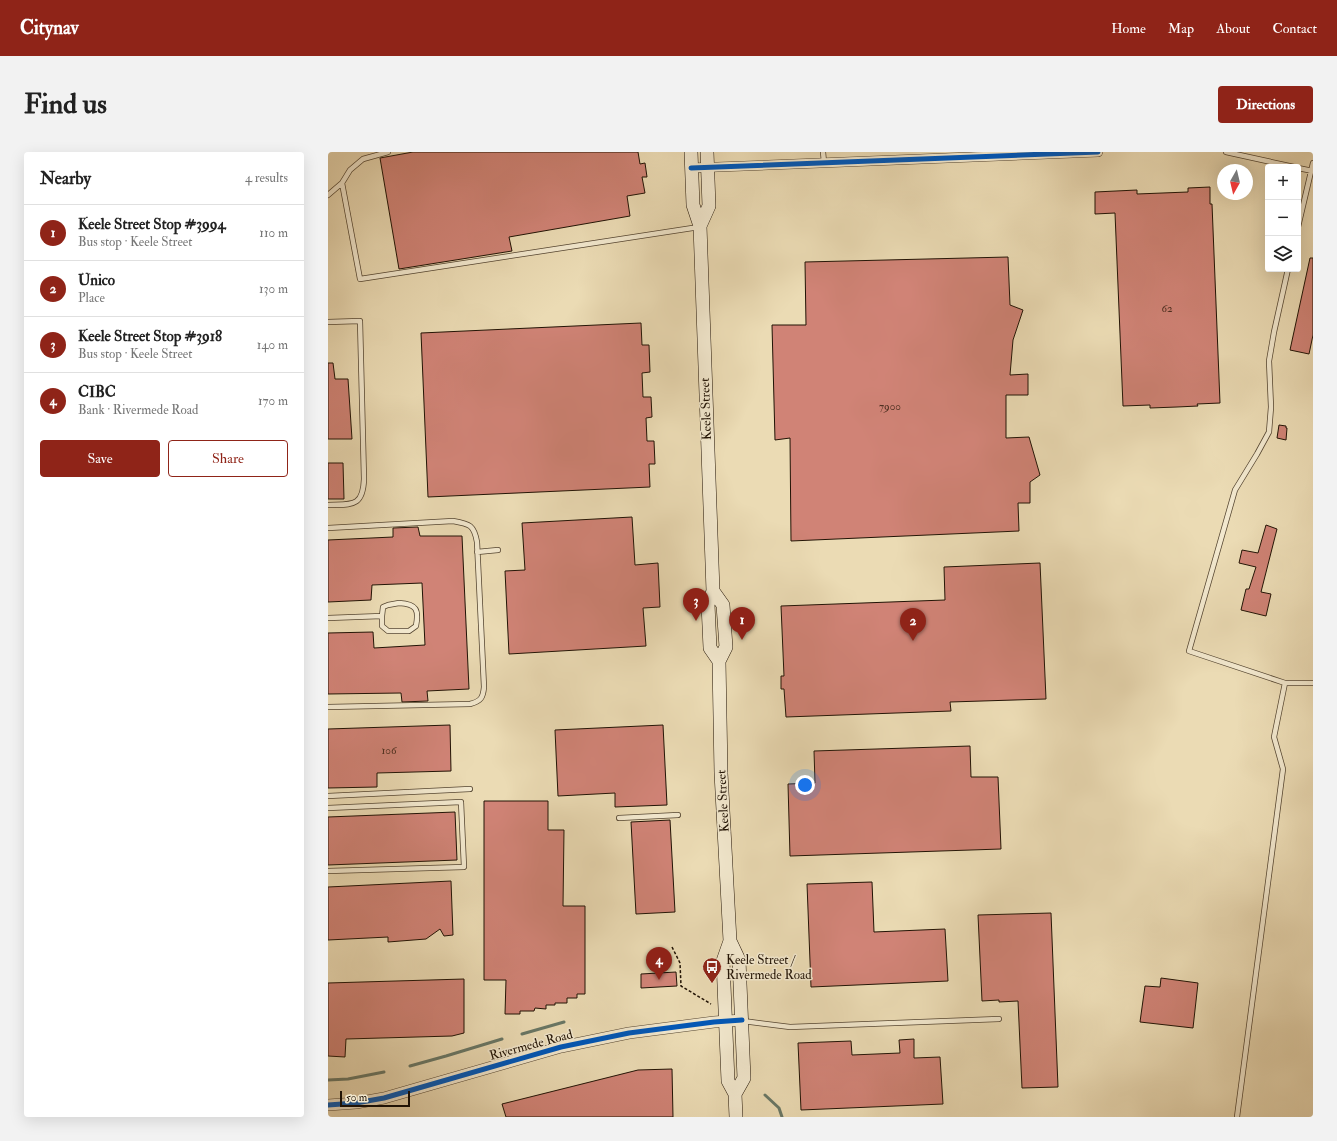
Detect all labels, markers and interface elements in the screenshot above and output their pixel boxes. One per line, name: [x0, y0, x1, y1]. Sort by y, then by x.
text: Citynav: [20, 16, 79, 40]
text: Home: [1111, 20, 1146, 37]
text: Map: [1168, 20, 1194, 37]
text: About: [1216, 20, 1250, 37]
text: Contact: [1272, 20, 1317, 37]
button: Directions: [1218, 86, 1313, 123]
text: Find us: [24, 87, 107, 122]
north arrow: [1217, 164, 1253, 200]
map controls: [1265, 164, 1301, 272]
button: +: [1265, 164, 1301, 200]
text: Nearby: [40, 168, 91, 189]
text: 4 results: [245, 170, 288, 186]
button: −: [1265, 200, 1301, 236]
text: Keele Street Stop #3994: [78, 215, 226, 234]
text: 1: [51, 225, 55, 241]
text: 110 m: [259, 225, 288, 241]
text: Bus stop · Keele Street: [78, 234, 192, 250]
button: layers: [1265, 236, 1301, 272]
text: Unico: [78, 271, 115, 290]
text: 2: [50, 281, 56, 297]
text: 130 m: [259, 281, 288, 297]
text: Place: [78, 290, 105, 306]
house number: 62: [1161, 302, 1173, 315]
text: Keele Street Stop #3918: [78, 327, 222, 346]
text: 3: [51, 337, 56, 353]
text: 140 m: [257, 337, 288, 353]
text: Bus stop · Keele Street: [78, 346, 192, 362]
street label: Keele Street: [697, 377, 715, 441]
text: CIBC: [78, 383, 116, 402]
text: 4: [49, 393, 57, 409]
text: 170 m: [258, 393, 288, 409]
house number: 7900: [879, 400, 901, 413]
text: Bank · Rivermede Road: [78, 402, 199, 418]
button: Save: [40, 440, 160, 477]
button: Share: [168, 440, 288, 477]
pin: 3: [683, 588, 709, 621]
pin: 1: [729, 607, 755, 640]
pin: 2: [900, 608, 926, 641]
house number: 106: [381, 744, 398, 757]
street label: Keele Street: [713, 769, 733, 833]
your location: [795, 775, 815, 795]
pin: 4: [646, 947, 672, 980]
place label: Keele Street / Rivermede Road: [726, 952, 812, 983]
bus stop icon: Keele Street / Rivermede Road: [701, 956, 723, 984]
street label: Rivermede Road: [488, 1026, 575, 1064]
scale bar: [340, 1089, 410, 1108]
text: 50 m: [346, 1091, 367, 1104]

